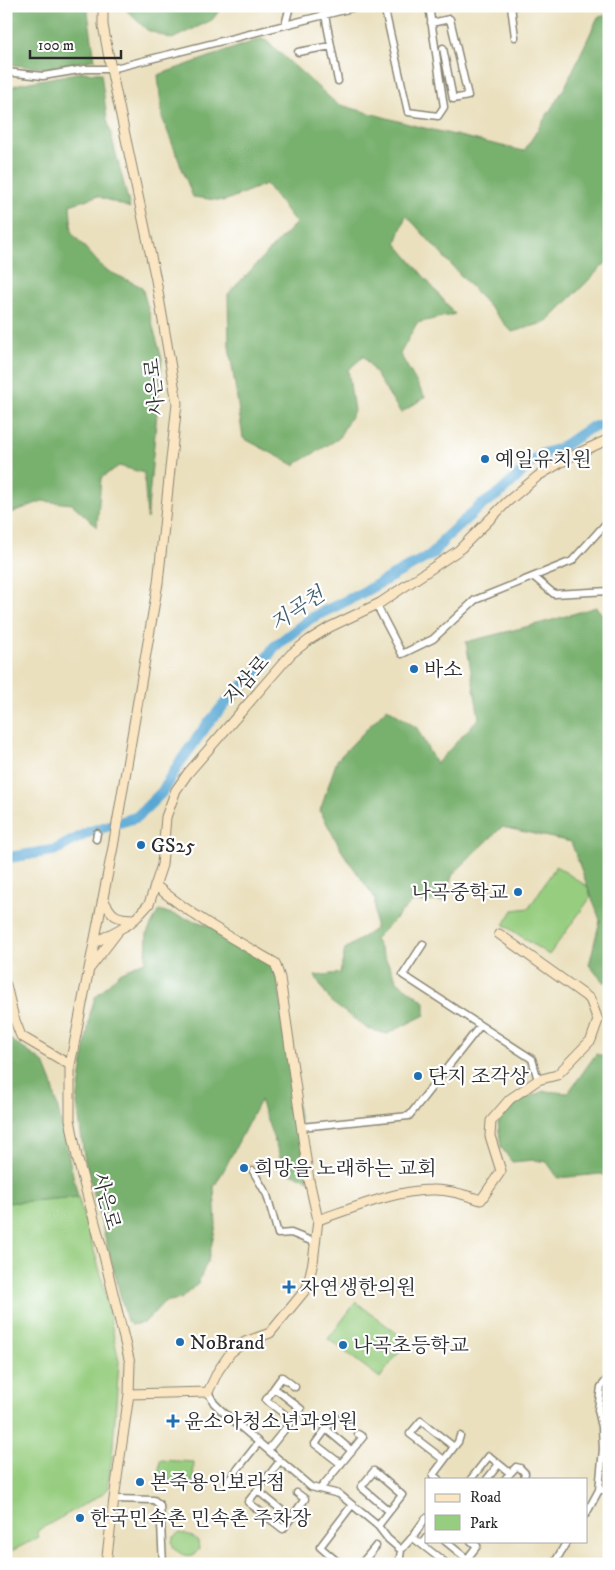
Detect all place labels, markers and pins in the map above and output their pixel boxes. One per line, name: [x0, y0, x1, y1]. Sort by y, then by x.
place label: 예일유치원: [495, 448, 592, 473]
marker: 예일유치원: [479, 453, 491, 465]
place label: 바소: [424, 658, 463, 683]
marker: 바소: [408, 663, 420, 675]
place label: GS25: [151, 834, 195, 859]
marker: GS25: [135, 839, 147, 851]
place label: 나곡중학교: [411, 881, 509, 906]
marker: 나곡중학교: [512, 886, 524, 898]
place label: 단지 조각상: [428, 1065, 530, 1090]
marker: 단지 조각상: [412, 1070, 424, 1082]
place label: 희망을 노래하는 교회: [254, 1157, 436, 1182]
marker: 희망을 노래하는 교회: [238, 1162, 250, 1174]
place label: 자연생한의원: [300, 1276, 416, 1301]
marker: 자연생한의원: [282, 1280, 296, 1294]
place label: NoBrand: [190, 1331, 264, 1356]
place label: 나곡초등학교: [353, 1334, 470, 1359]
marker: NoBrand: [174, 1336, 186, 1348]
marker: 나곡초등학교: [337, 1339, 349, 1351]
place label: 윤소아청소년과의원: [184, 1410, 358, 1435]
marker: 윤소아청소년과의원: [166, 1414, 180, 1428]
place label: 본죽용인보라점: [150, 1471, 285, 1496]
marker: 본죽용인보라점: [134, 1476, 146, 1488]
place label: 한국민속촌 민속촌 주차장: [90, 1507, 312, 1532]
marker: 한국민속촌 민속촌 주차장: [74, 1512, 86, 1524]

